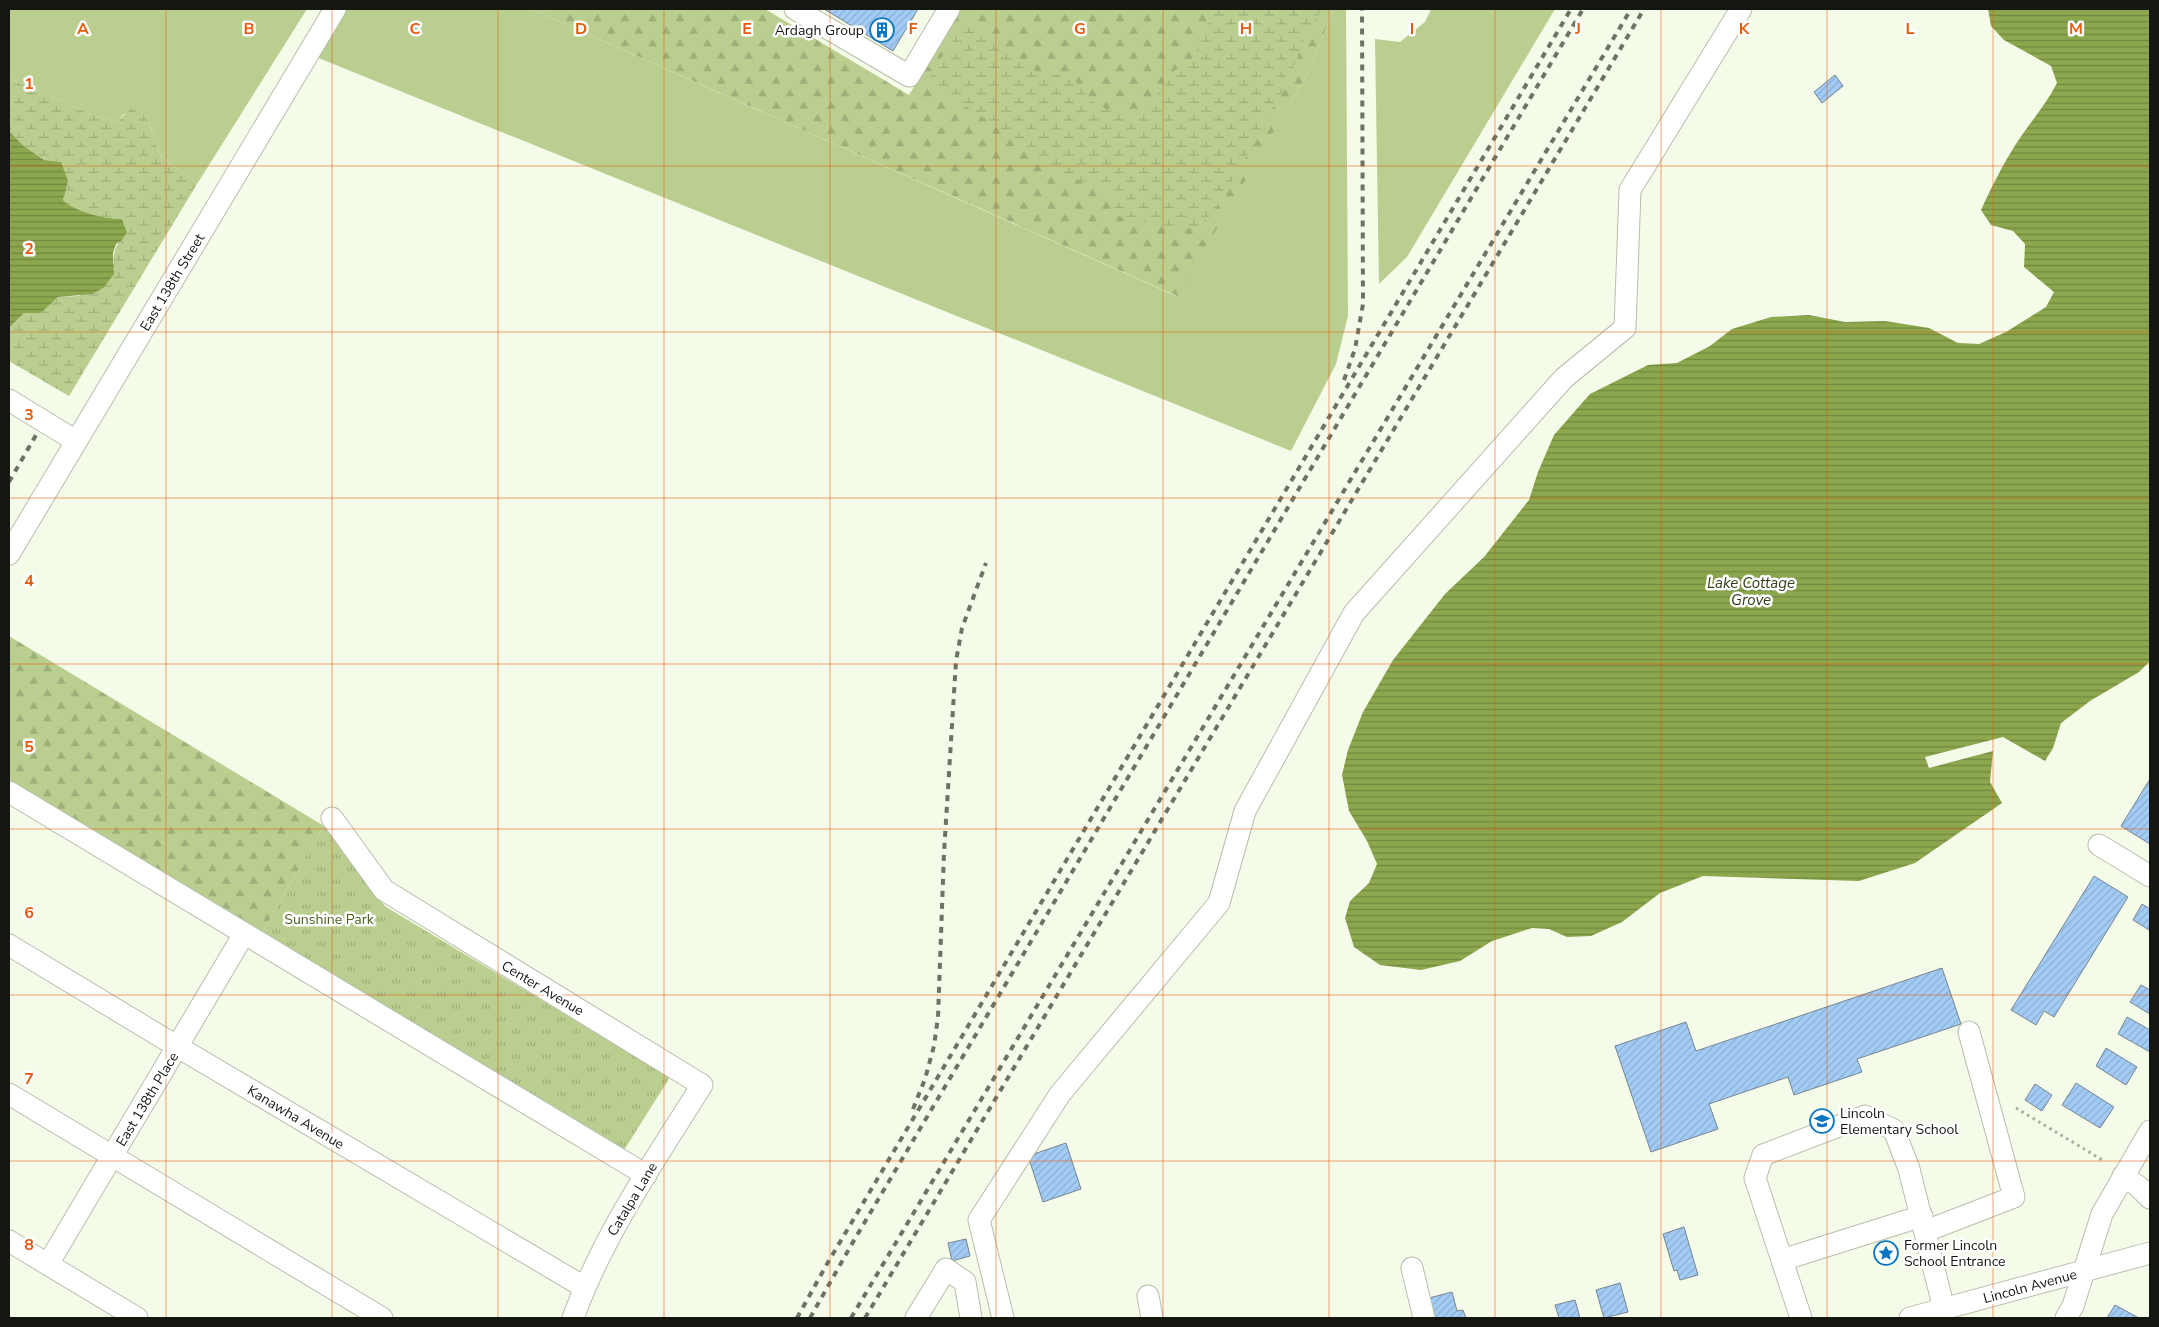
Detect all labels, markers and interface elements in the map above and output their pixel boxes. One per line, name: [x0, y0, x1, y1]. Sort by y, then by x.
building icon: Ardagh Group: [869, 17, 895, 43]
text: A: [77, 18, 89, 40]
text: B: [243, 18, 255, 40]
text: C: [410, 18, 421, 40]
text: D: [575, 18, 587, 40]
text: E: [742, 18, 752, 40]
text: F: [909, 18, 918, 40]
text: G: [1074, 18, 1086, 40]
text: H: [1240, 18, 1252, 40]
text: I: [1410, 18, 1414, 40]
text: J: [1574, 18, 1581, 40]
text: K: [1739, 18, 1751, 40]
text: L: [1906, 18, 1915, 40]
text: M: [2069, 18, 2083, 40]
place label: Ardagh Group: [775, 21, 864, 40]
text: 1: [24, 73, 34, 95]
street label: East 138th Street: [136, 230, 209, 335]
text: 2: [24, 238, 34, 260]
text: 3: [24, 404, 34, 426]
text: 4: [24, 570, 34, 592]
water label: Lake Cottage Grove: [1707, 573, 1795, 610]
text: 5: [24, 736, 34, 758]
text: 6: [24, 902, 34, 924]
park label: Sunshine Park: [284, 910, 375, 929]
street label: Center Avenue: [498, 956, 587, 1020]
street label: East 138th Place: [112, 1049, 183, 1150]
text: 7: [24, 1068, 34, 1090]
street label: Kanawha Avenue: [244, 1081, 348, 1154]
place label: Lincoln Elementary School: [1840, 1104, 1959, 1139]
school or university icon: Lincoln Elementary School: [1809, 1108, 1835, 1134]
street label: Catalpa Lane: [603, 1159, 662, 1240]
text: 8: [24, 1234, 34, 1256]
place label: Former Lincoln School Entrance: [1904, 1236, 2005, 1271]
place icon: Former Lincoln School Entrance: [1873, 1240, 1899, 1266]
street label: Lincoln Avenue: [1981, 1265, 2079, 1308]

